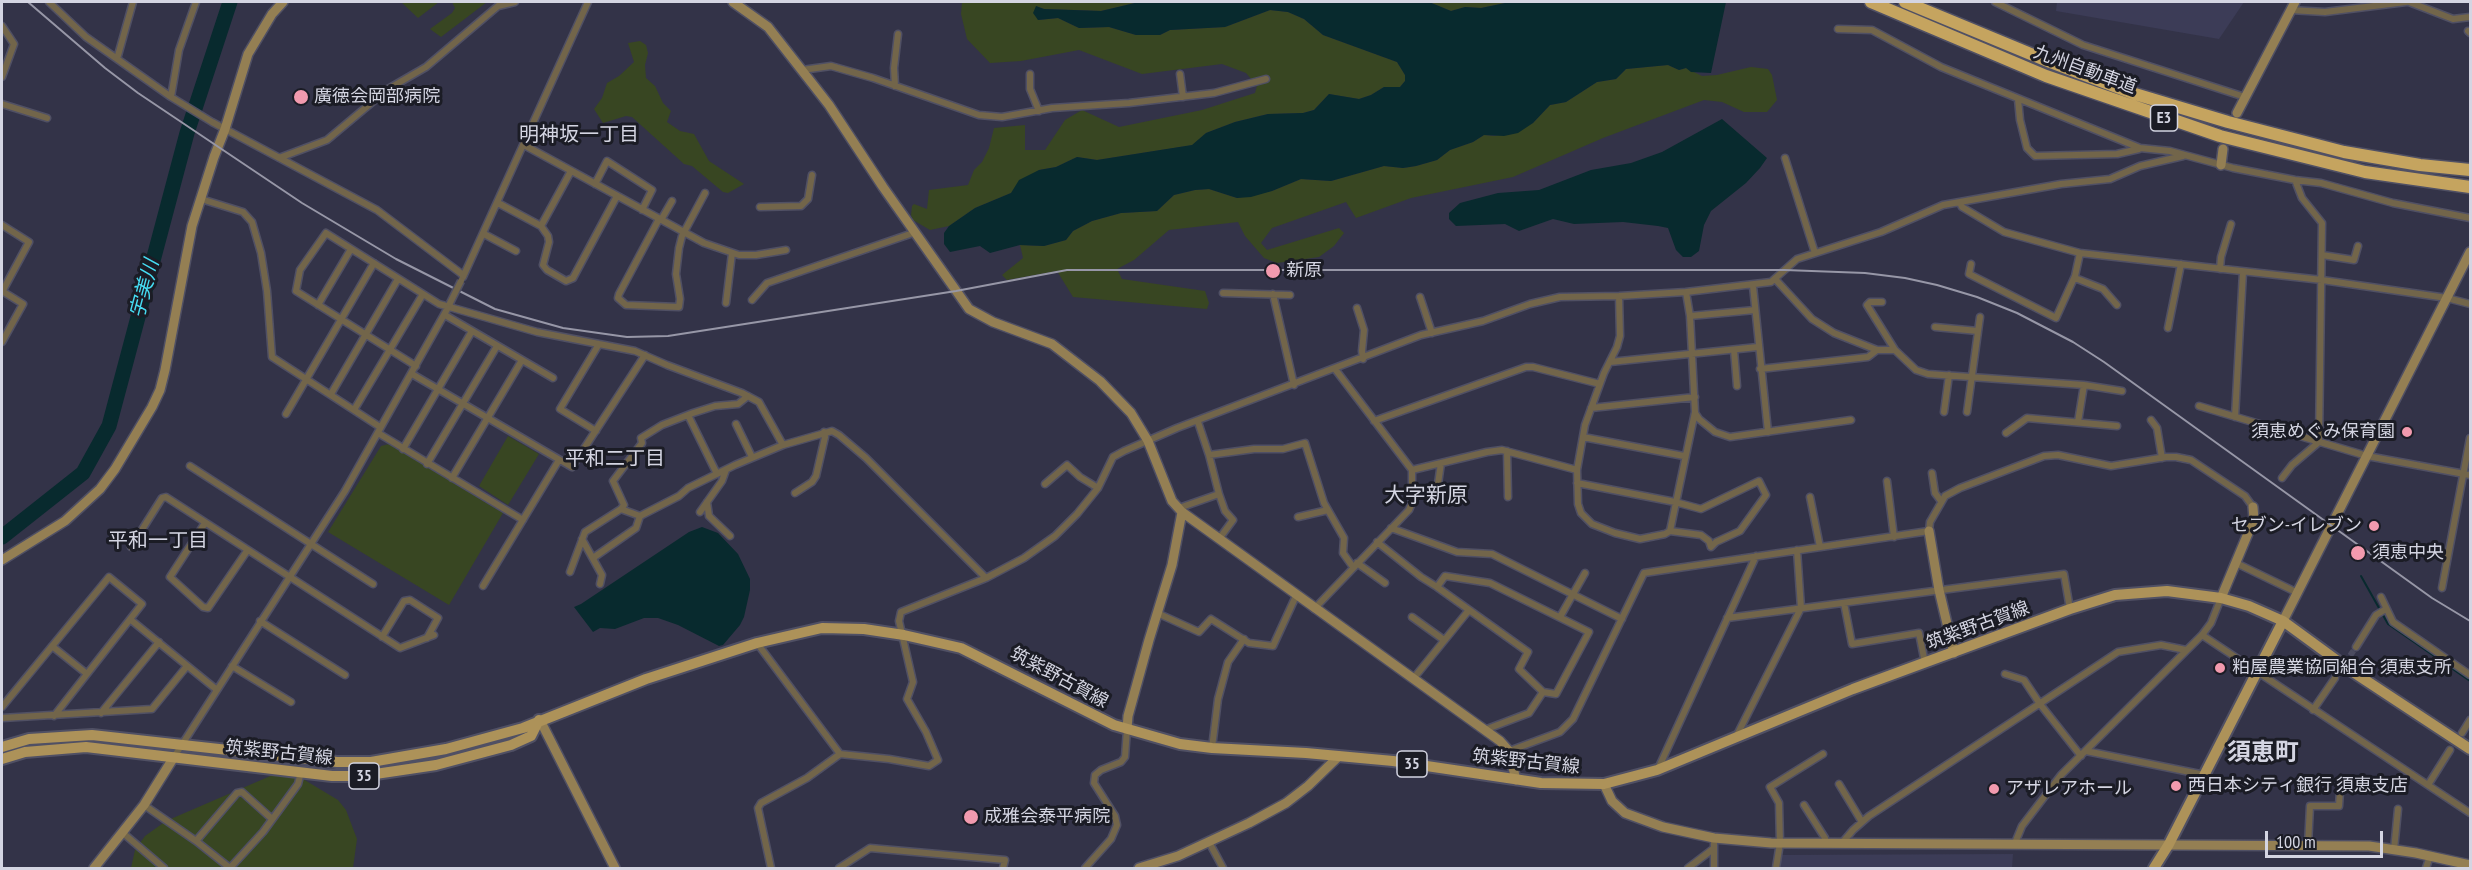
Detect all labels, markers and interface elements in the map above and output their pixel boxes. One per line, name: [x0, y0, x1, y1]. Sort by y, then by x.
street label: 九州自動車道: [2031, 41, 2139, 99]
place label: 廣徳会岡部病院: [314, 86, 440, 108]
marker: 廣徳会岡部病院: [292, 88, 310, 106]
road number: E3: [2150, 105, 2178, 131]
district label: 明神坂一丁目: [519, 123, 639, 147]
water label: 宇美川: [126, 257, 164, 321]
place label: 新原: [1286, 260, 1322, 282]
marker: 新原: [1264, 262, 1282, 280]
place label: 須恵めぐみ保育園: [2251, 421, 2395, 443]
marker: 須恵めぐみ保育園: [2400, 425, 2414, 439]
district label: 平和二丁目: [565, 447, 665, 471]
district label: 大字新原: [1384, 483, 1468, 509]
place label: セブン-イレブン: [2231, 515, 2362, 537]
marker: セブン-イレブン: [2367, 519, 2381, 533]
district label: 平和一丁目: [108, 529, 208, 553]
place label: 須恵中央: [2372, 542, 2444, 564]
marker: 須恵中央: [2349, 544, 2367, 562]
street label: 筑紫野古賀線: [1924, 597, 2032, 655]
street label: 筑紫野古賀線: [1006, 643, 1112, 713]
place label: 粕屋農業協同組合 須恵支所: [2232, 657, 2452, 679]
marker: 粕屋農業協同組合 須恵支所: [2213, 661, 2227, 675]
street label: 筑紫野古賀線: [224, 737, 334, 769]
district label: 須恵町: [2227, 739, 2299, 767]
street label: 筑紫野古賀線: [1471, 746, 1581, 778]
road number: 35: [1397, 751, 1427, 777]
road number: 35: [349, 763, 379, 789]
place label: 西日本シティ銀行 須恵支店: [2188, 775, 2408, 797]
place label: アザレアホール: [2006, 778, 2132, 800]
marker: 西日本シティ銀行 須恵支店: [2169, 779, 2183, 793]
marker: アザレアホール: [1987, 782, 2001, 796]
place label: 成雅会泰平病院: [984, 806, 1110, 828]
marker: 成雅会泰平病院: [962, 808, 980, 826]
scale bar: [2268, 819, 2386, 857]
text: 100 m: [2276, 830, 2316, 853]

